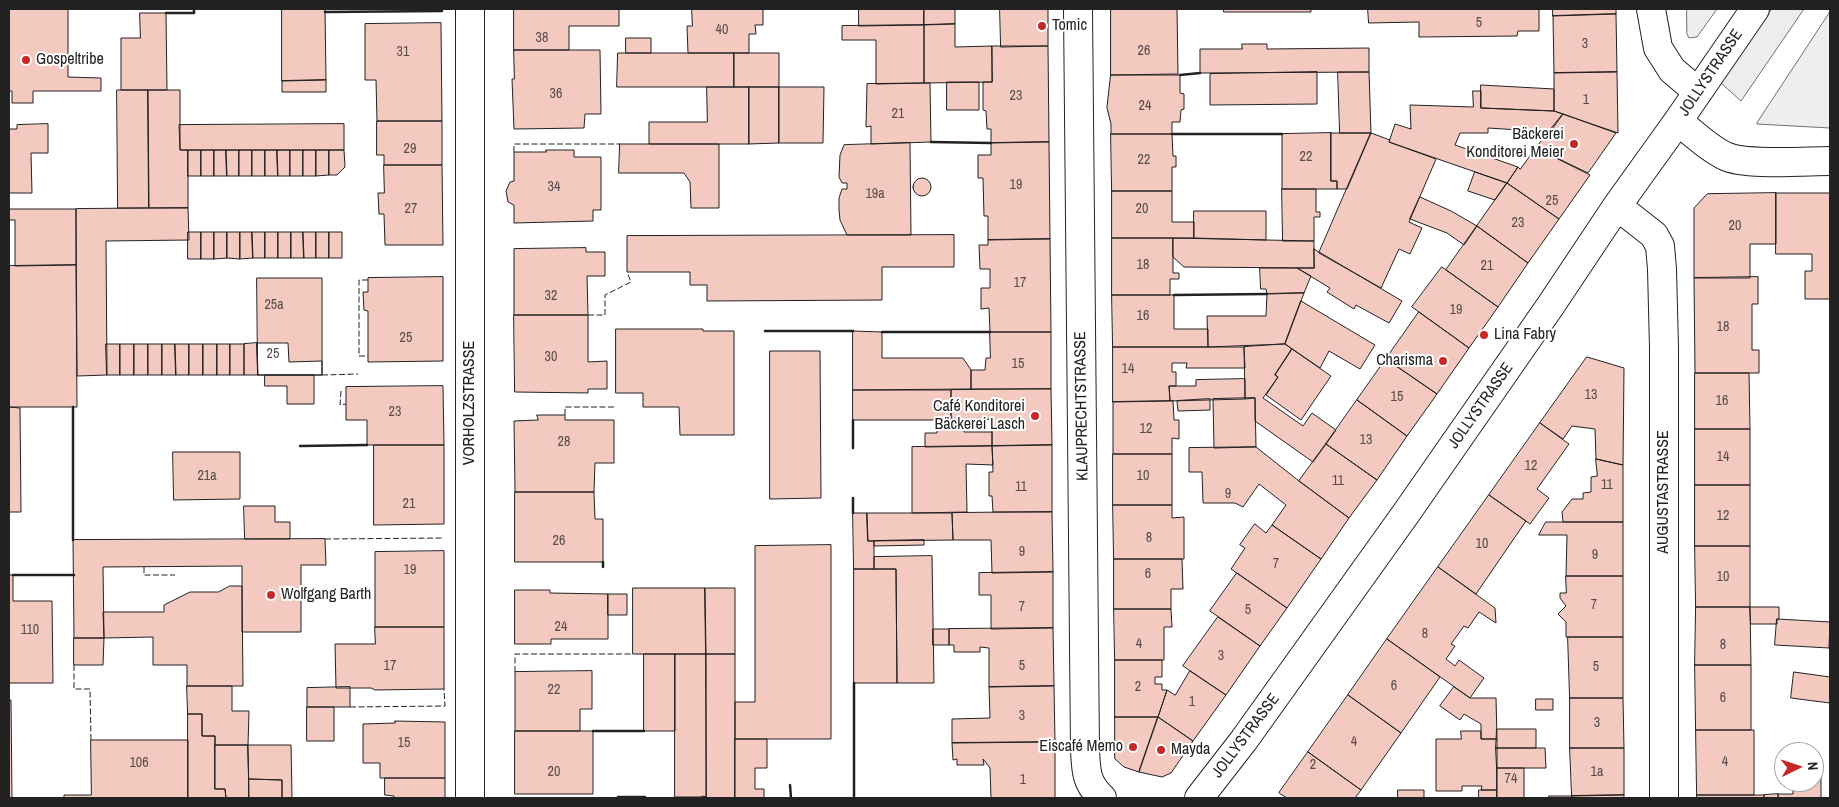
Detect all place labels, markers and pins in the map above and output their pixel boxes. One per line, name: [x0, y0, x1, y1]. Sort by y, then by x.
place label: Tomic: [1052, 16, 1087, 36]
marker: Tomic: [1036, 20, 1048, 32]
place label: Gospeltribe: [36, 50, 104, 70]
marker: Gospeltribe: [20, 54, 32, 66]
place label: Bäckerei Konditorei Meier: [1466, 125, 1564, 163]
marker: Bäckerei Konditorei Meier: [1568, 138, 1580, 150]
place label: Lina Fabry: [1494, 325, 1556, 345]
marker: Lina Fabry: [1478, 329, 1490, 341]
place label: Charisma: [1376, 351, 1433, 371]
marker: Charisma: [1437, 355, 1449, 367]
place label: Café Konditorei Bäckerei Lasch: [933, 397, 1025, 435]
marker: Café Konditorei Bäckerei Lasch: [1029, 410, 1041, 422]
place label: Wolfgang Barth: [281, 585, 371, 605]
marker: Wolfgang Barth: [265, 589, 277, 601]
place label: Eiscafé Memo: [1039, 737, 1123, 757]
place label: Mayda: [1171, 740, 1210, 760]
marker: Eiscafé Memo: [1127, 741, 1139, 753]
marker: Mayda: [1155, 744, 1167, 756]

